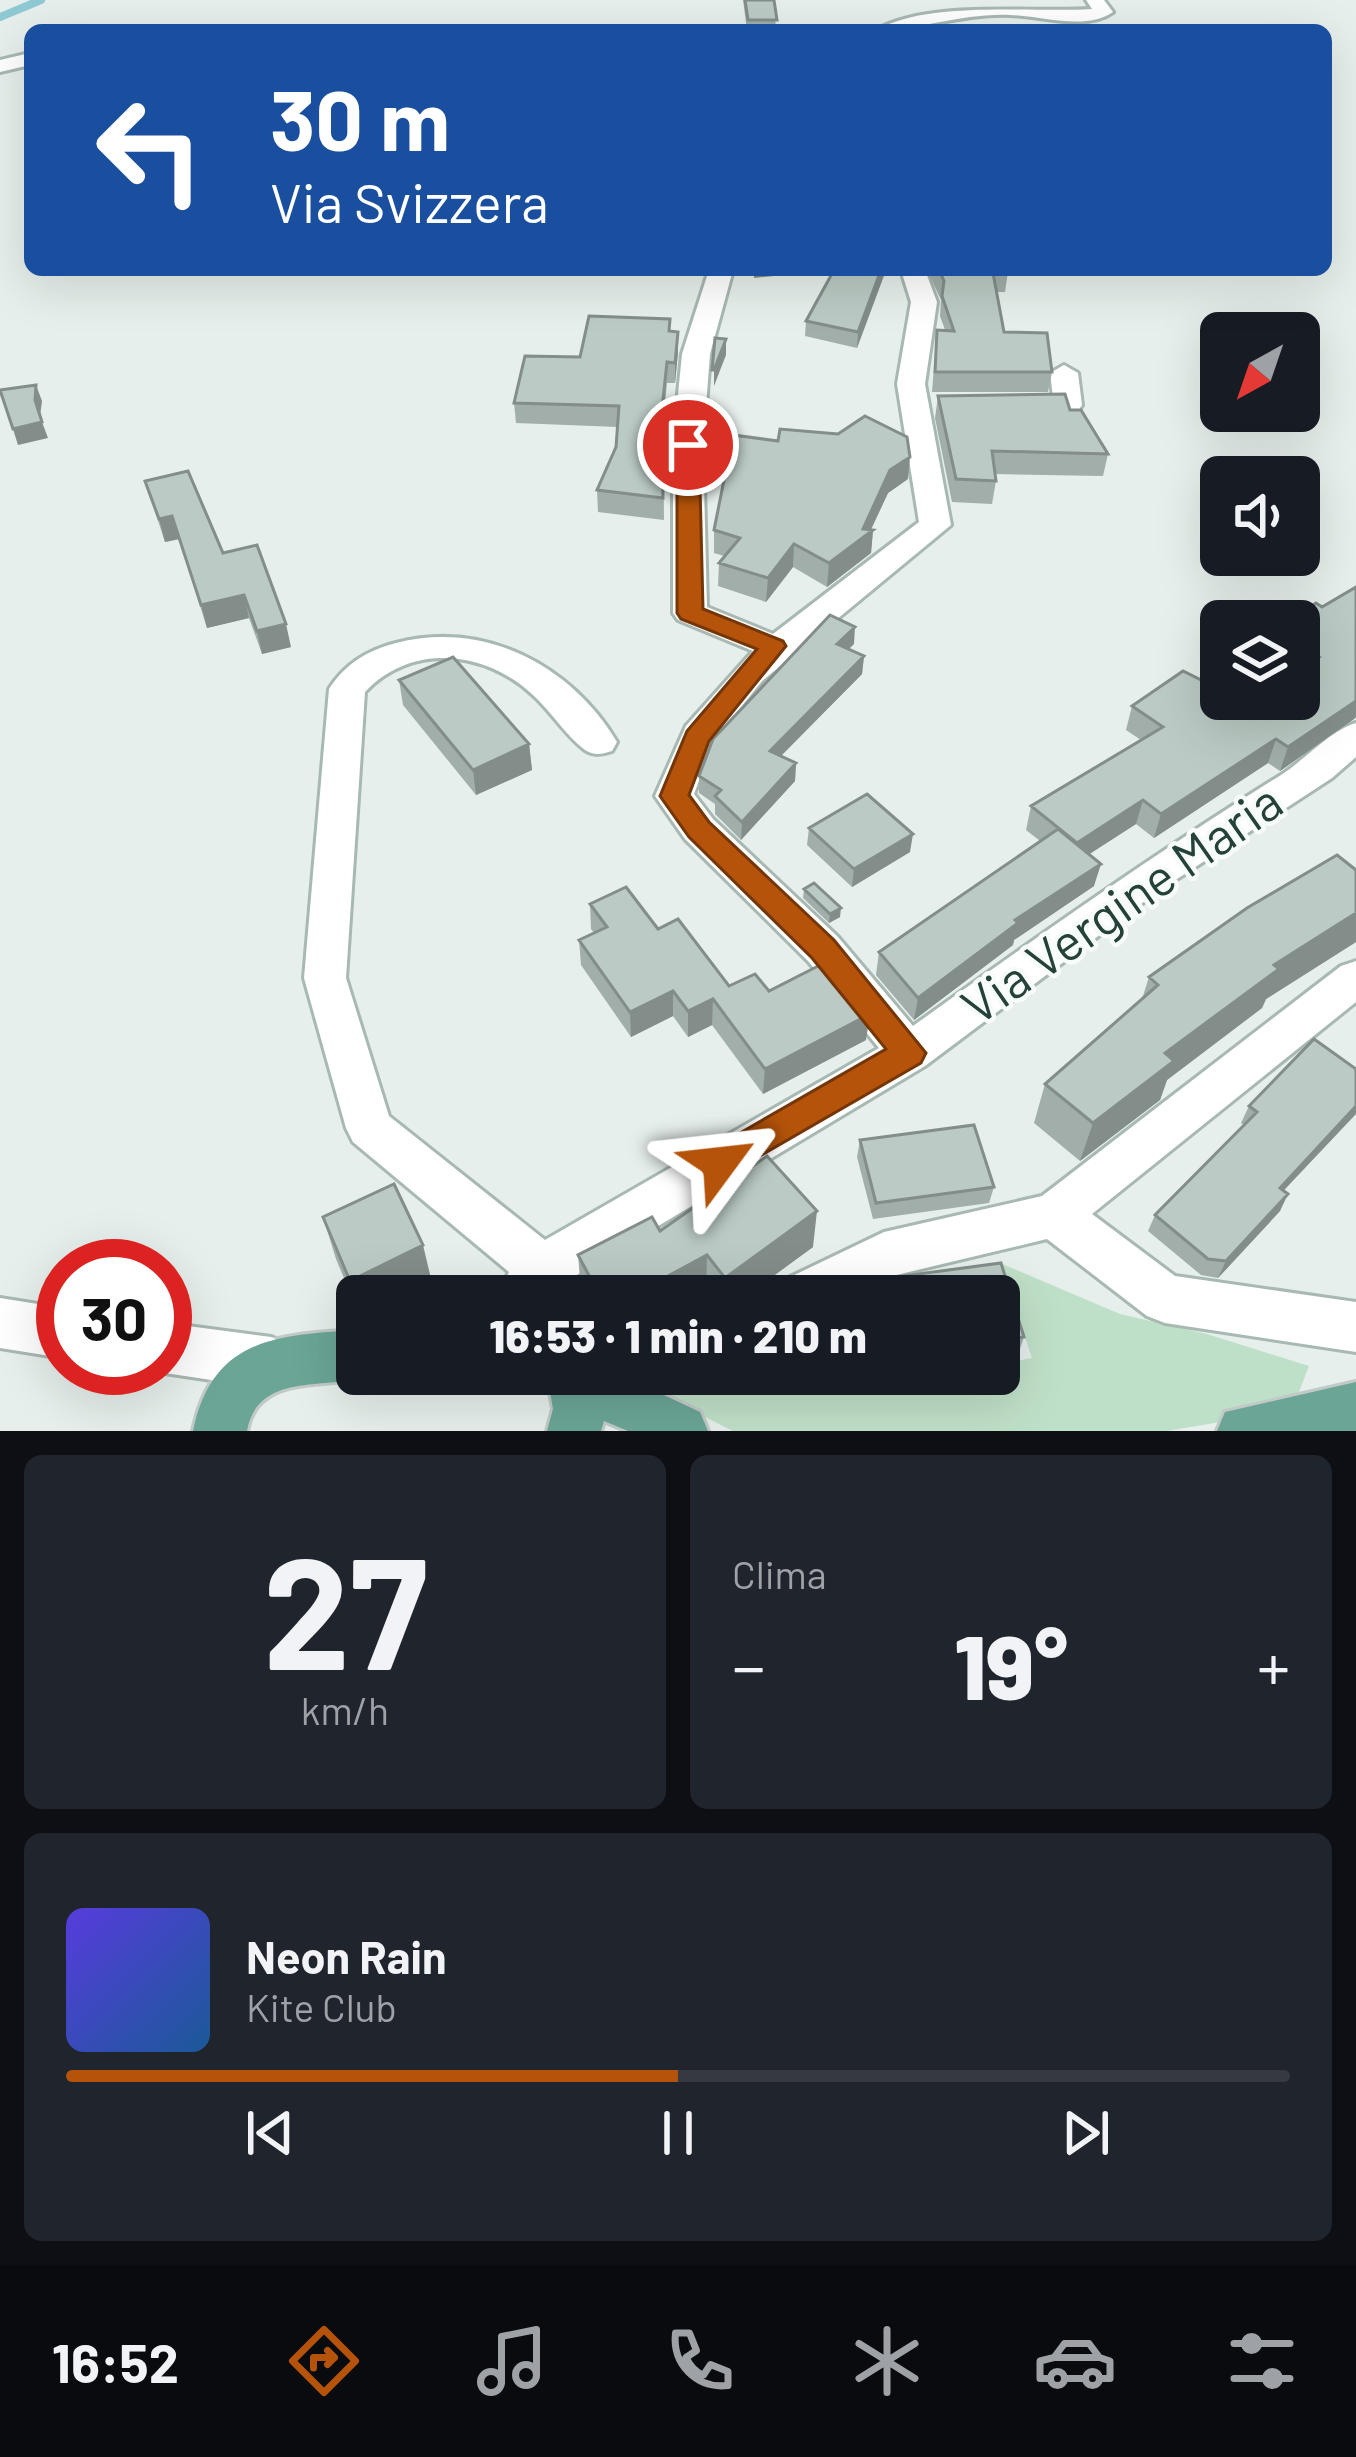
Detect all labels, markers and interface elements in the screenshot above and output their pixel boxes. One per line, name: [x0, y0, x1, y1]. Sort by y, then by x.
text: 30 m: [270, 67, 450, 168]
icon: left: [72, 72, 228, 228]
text: Via Svizzera: [270, 169, 549, 234]
north arrow: [1200, 312, 1320, 432]
map controls: [1200, 312, 1320, 720]
pin: [637, 394, 739, 496]
icon: arrive: [655, 412, 721, 478]
button: sound: [1200, 456, 1320, 576]
button: layers: [1200, 600, 1320, 720]
street label: Via Vergine Maria: [949, 769, 1292, 1035]
position arrow: [657, 1100, 783, 1226]
speed limit sign: 30: [36, 1239, 192, 1395]
text: 16:53 · 1 min · 210 m: [489, 1308, 867, 1362]
text: 27: [263, 1514, 427, 1701]
text: Clima: [732, 1550, 827, 1597]
text: 19°: [954, 1610, 1068, 1718]
text: −: [732, 1625, 765, 1704]
text: +: [1257, 1625, 1290, 1704]
text: km/h: [301, 1686, 389, 1733]
text: Neon Rain: [246, 1929, 447, 1983]
text: Kite Club: [246, 1983, 397, 2030]
icon: previous: [237, 2100, 303, 2166]
icon: pause: [645, 2100, 711, 2166]
icon: next: [1053, 2100, 1119, 2166]
icon: directions: [282, 2319, 366, 2403]
icon: music: [470, 2319, 554, 2403]
icon: phone: [658, 2319, 742, 2403]
icon: climate: [845, 2319, 929, 2403]
icon: car: [1033, 2319, 1117, 2403]
icon: filters: [1220, 2319, 1304, 2403]
text: 16:52: [52, 2329, 179, 2394]

